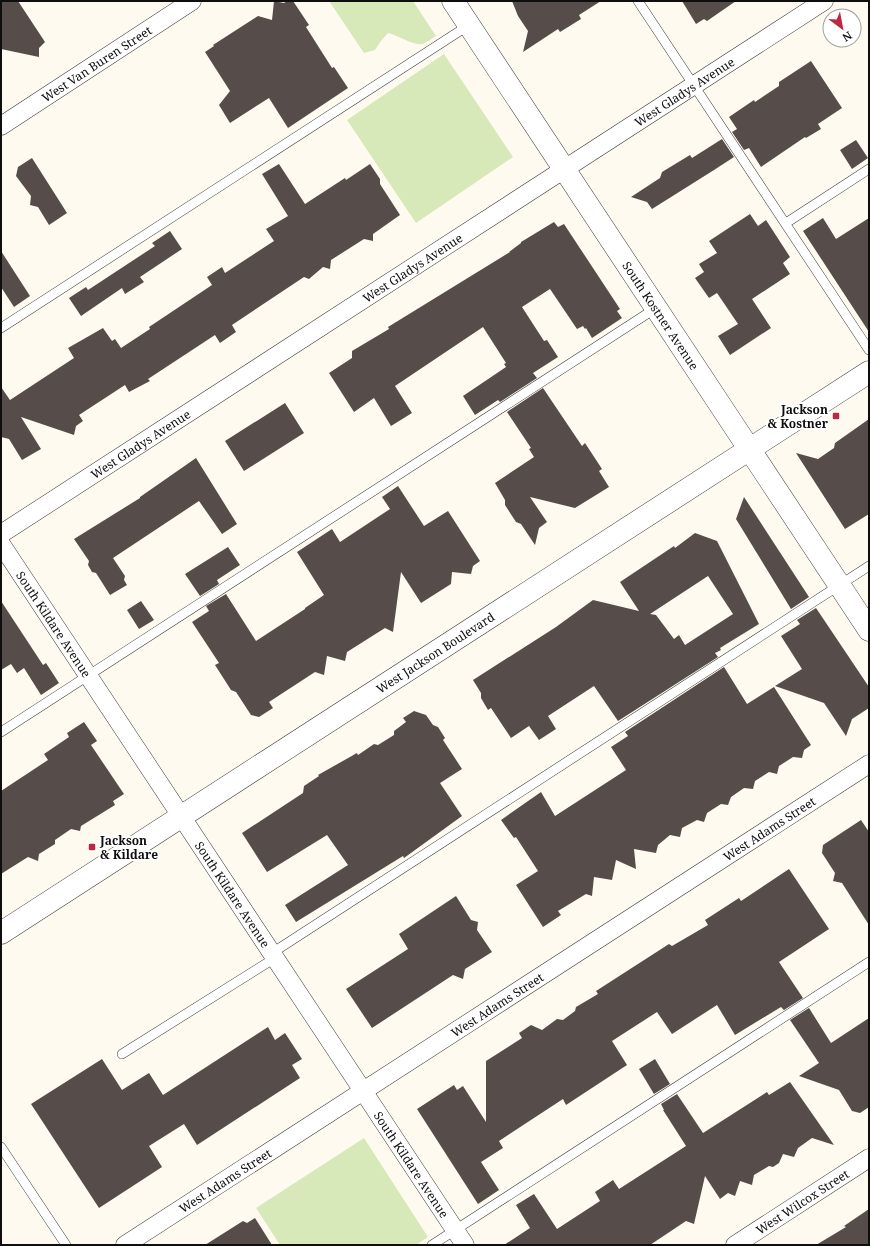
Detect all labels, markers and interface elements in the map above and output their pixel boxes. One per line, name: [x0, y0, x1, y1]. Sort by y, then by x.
north arrow: [822, 8, 862, 48]
street label: West Van Buren Street: [38, 21, 155, 106]
text: N: [840, 28, 855, 46]
street label: West Gladys Avenue: [631, 53, 737, 130]
street label: West Gladys Avenue: [359, 229, 465, 306]
street label: South Kostner Avenue: [619, 258, 703, 373]
place label: Jackson & Kostner: [768, 401, 829, 432]
street label: West Gladys Avenue: [87, 405, 194, 482]
marker: Jackson & Kostner: [831, 411, 841, 421]
street label: South Kildare Avenue: [13, 568, 95, 681]
street label: West Jackson Boulevard: [373, 608, 498, 697]
street label: West Adams Street: [720, 792, 819, 865]
place label: Jackson & Kildare: [99, 832, 158, 863]
street label: South Kildare Avenue: [191, 838, 274, 951]
marker: Jackson & Kildare: [87, 842, 97, 852]
street label: West Adams Street: [448, 968, 546, 1041]
street label: South Kildare Avenue: [370, 1108, 453, 1221]
street label: West Adams Street: [175, 1144, 274, 1217]
street label: West Wilcox Street: [752, 1165, 852, 1238]

